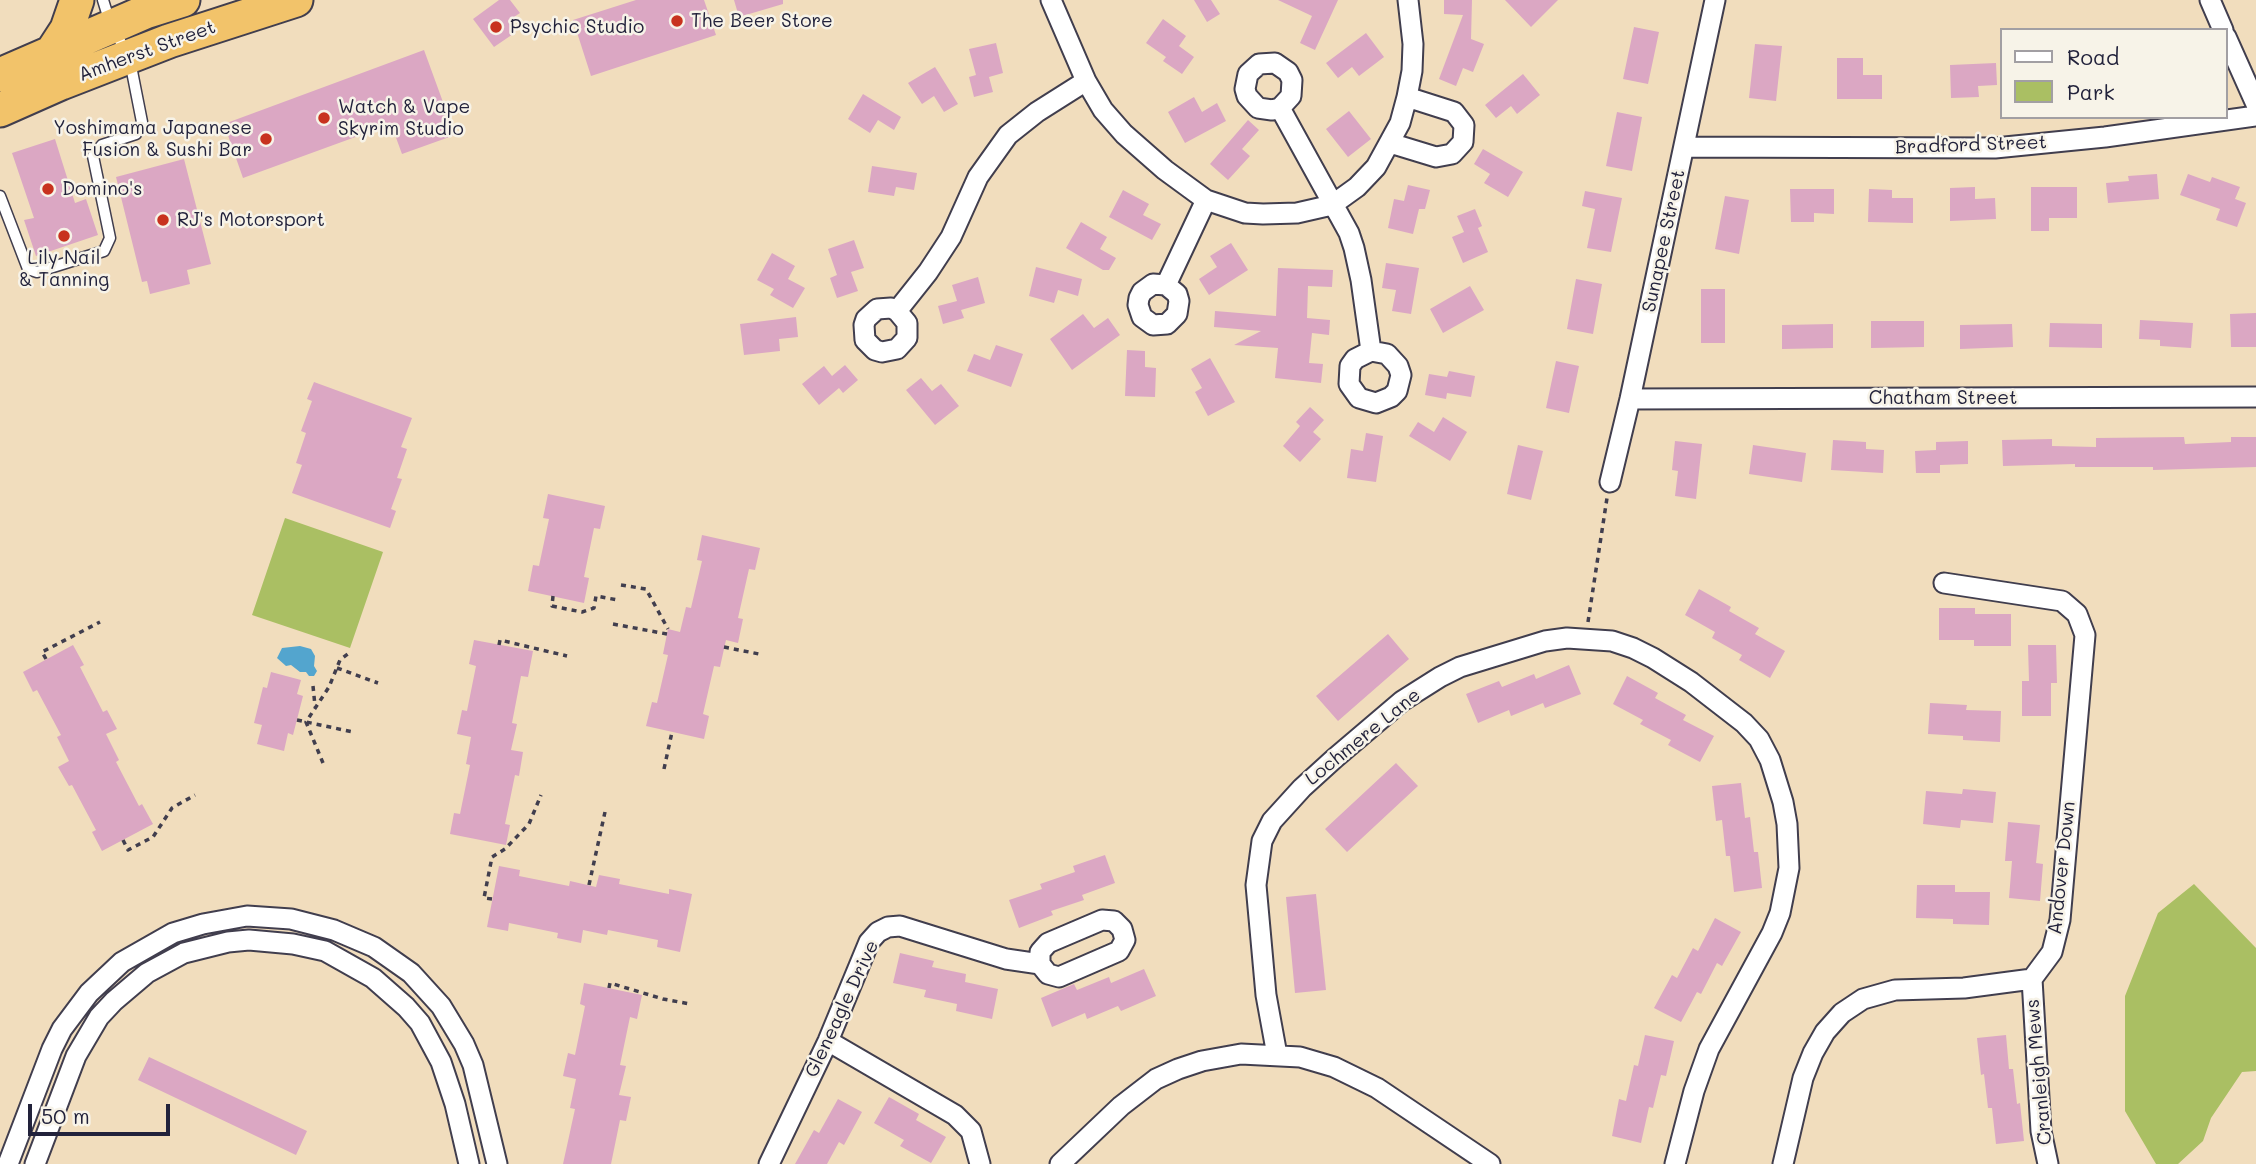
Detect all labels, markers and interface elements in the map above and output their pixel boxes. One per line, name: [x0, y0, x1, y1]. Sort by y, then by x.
place label: The Beer Store: [691, 10, 833, 32]
marker: The Beer Store: [669, 13, 685, 29]
street label: Amherst Street: [75, 16, 219, 86]
place label: Psychic Studio: [510, 16, 644, 38]
marker: Psychic Studio: [488, 19, 504, 35]
legend: [2000, 28, 2228, 119]
text: Road: [2067, 43, 2119, 70]
text: Park: [2067, 78, 2115, 105]
place label: Watch & Vape Skyrim Studio: [338, 96, 470, 140]
marker: Watch & Vape Skyrim Studio: [316, 110, 332, 126]
place label: Yoshimama Japanese Fusion & Sushi Bar: [53, 117, 252, 161]
marker: Yoshimama Japanese Fusion & Sushi Bar: [258, 131, 274, 147]
street label: Bradford Street: [1895, 131, 2047, 159]
street label: Sunapee Street: [1638, 168, 1690, 314]
place label: Domino's: [62, 178, 143, 200]
marker: Domino's: [40, 181, 56, 197]
place label: RJ's Motorsport: [177, 209, 325, 231]
marker: RJ's Motorsport: [155, 212, 171, 228]
marker: Lily Nail & Tanning: [56, 228, 72, 244]
place label: Lily Nail & Tanning: [19, 247, 109, 291]
street label: Chatham Street: [1869, 387, 2017, 409]
street label: Lochmere Lane: [1301, 684, 1425, 790]
street label: Andover Down: [2044, 800, 2080, 936]
street label: Gleneagle Drive: [800, 937, 884, 1081]
street label: Cranleigh Mews: [2021, 998, 2057, 1146]
scale bar: [32, 1090, 173, 1134]
text: 50 m: [41, 1102, 90, 1129]

